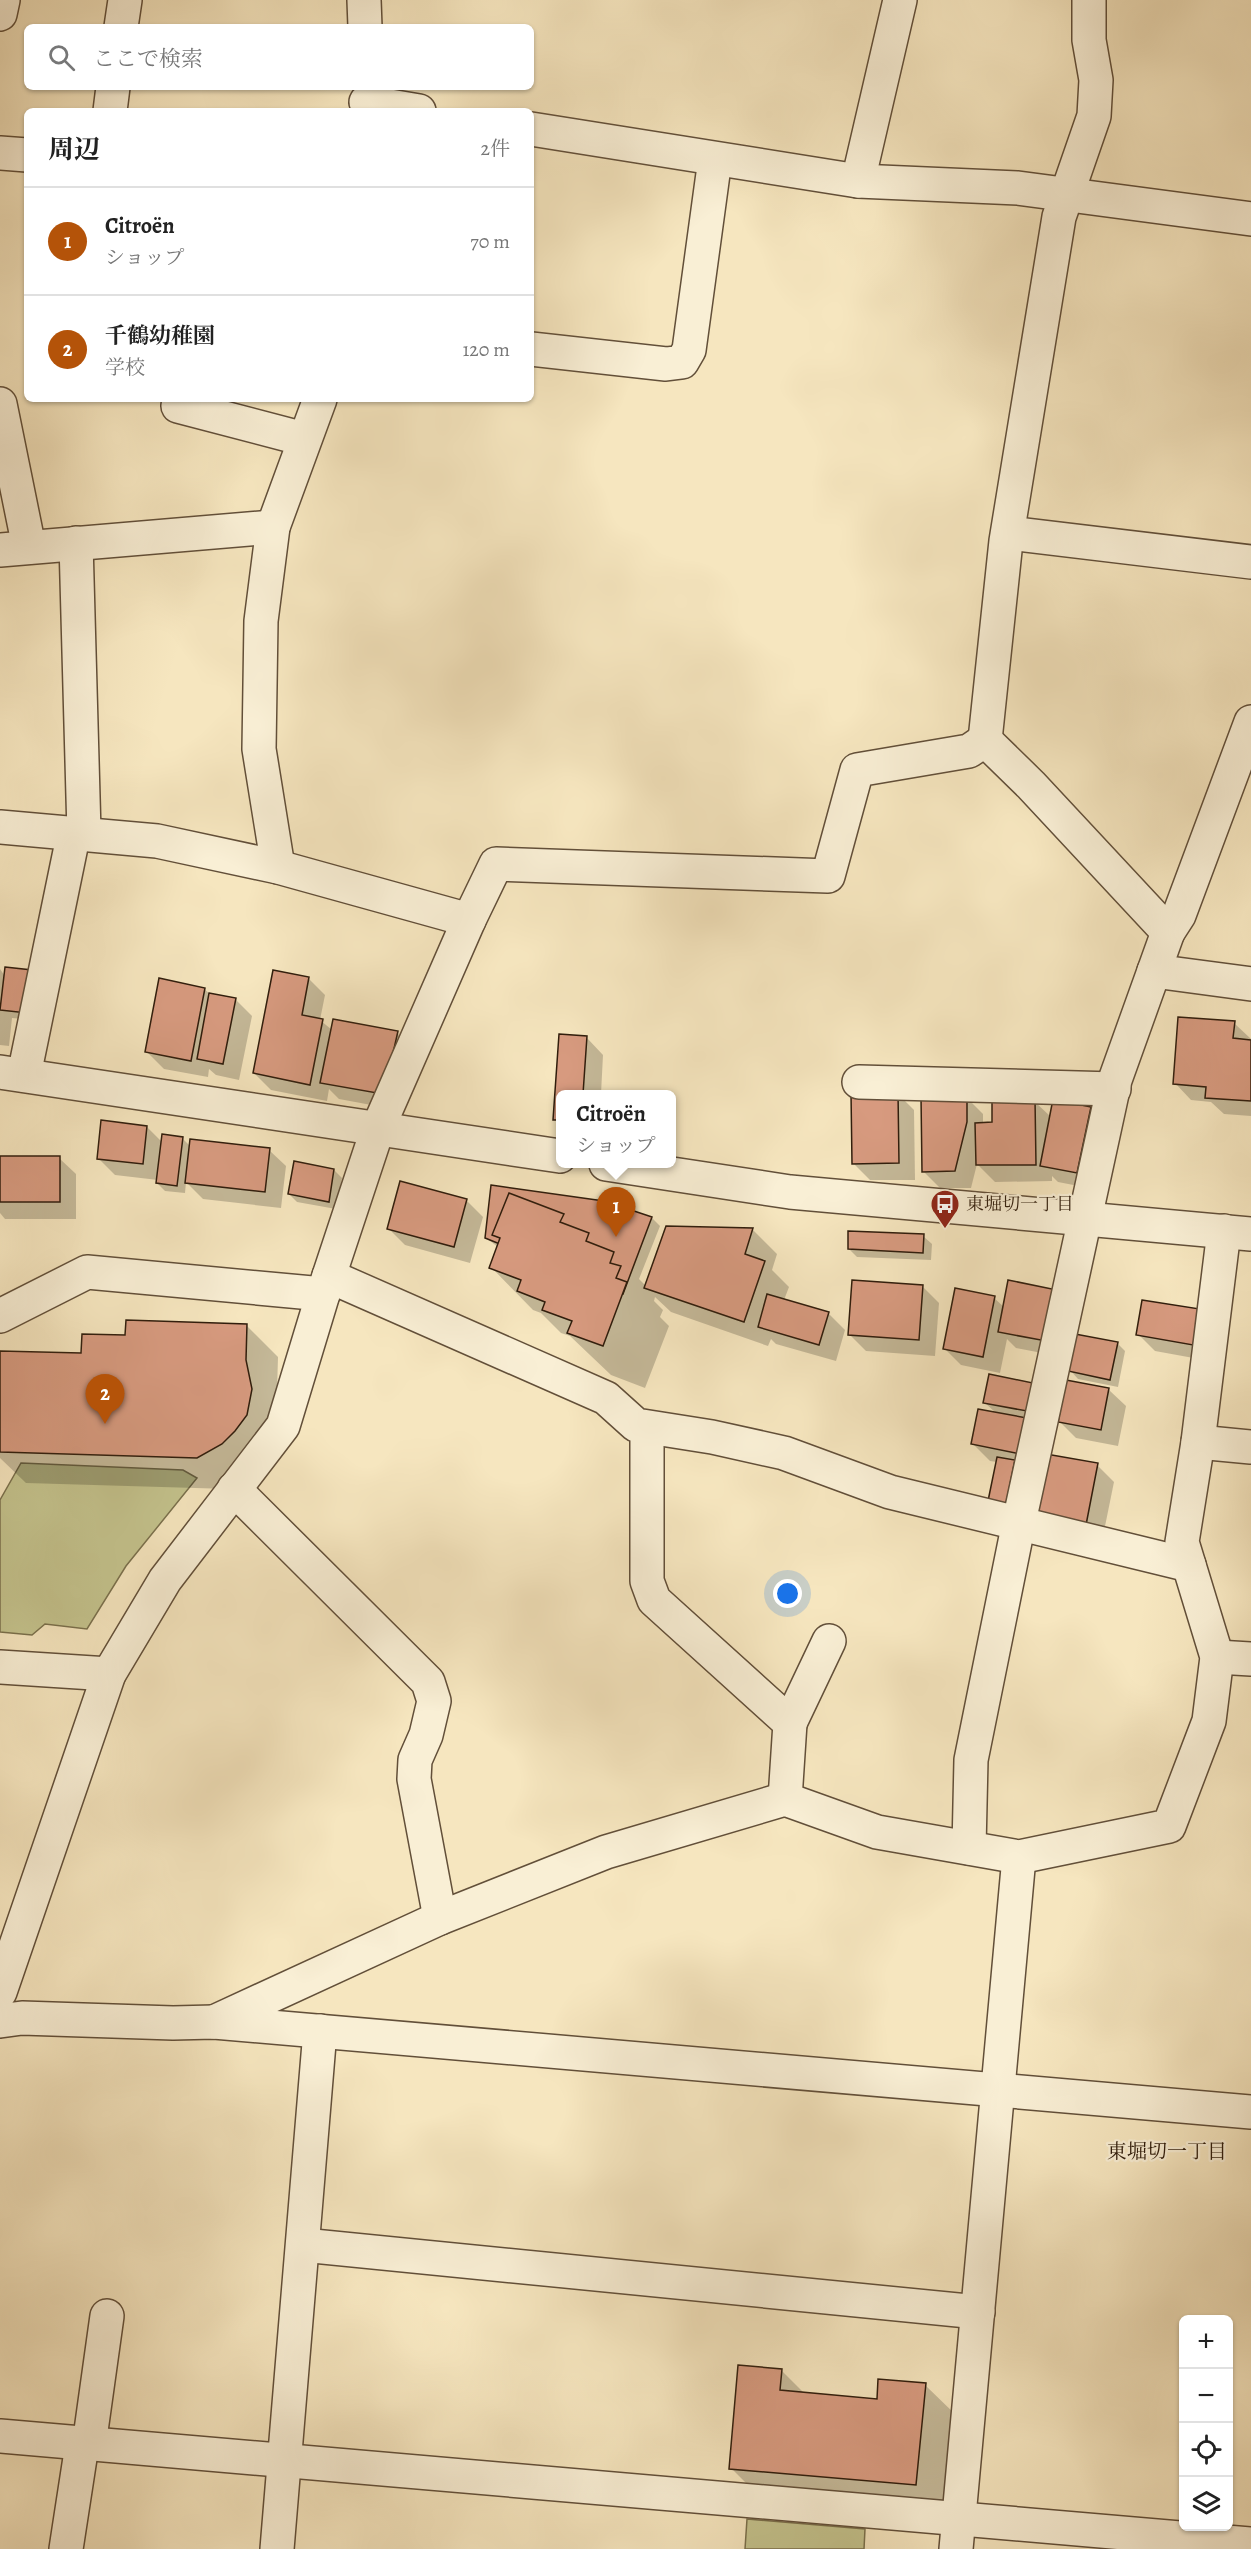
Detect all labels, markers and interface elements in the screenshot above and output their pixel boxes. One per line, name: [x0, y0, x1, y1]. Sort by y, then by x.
search box: [24, 24, 534, 90]
icon: search: [45, 41, 78, 74]
text: ここで検索: [93, 44, 203, 74]
text: 周辺: [48, 132, 100, 167]
text: 2件: [481, 135, 510, 162]
text: Citroën: [105, 211, 175, 241]
text: 1: [64, 228, 71, 255]
text: 70 m: [470, 228, 510, 255]
text: ショップ: [105, 244, 185, 271]
text: 千鶴幼稚園: [105, 321, 215, 351]
text: 2: [63, 336, 72, 363]
text: 120 m: [462, 336, 510, 363]
text: 学校: [105, 354, 145, 381]
popup: [556, 1090, 676, 1168]
text: Citroën: [576, 1099, 646, 1129]
text: ショップ: [576, 1132, 656, 1159]
pin: 1: [596, 1188, 636, 1237]
bus stop icon: 東堀切一丁目: [929, 1188, 961, 1230]
place label: 東堀切一丁目: [966, 1192, 1074, 1216]
pin: 2: [86, 1374, 124, 1424]
your location: [773, 1579, 802, 1608]
district label: 東堀切一丁目: [1107, 2138, 1227, 2165]
map controls: [1179, 2315, 1233, 2531]
button: +: [1179, 2315, 1233, 2369]
button: −: [1179, 2369, 1233, 2423]
button: locate: [1179, 2423, 1233, 2477]
button: layers: [1179, 2477, 1233, 2531]

